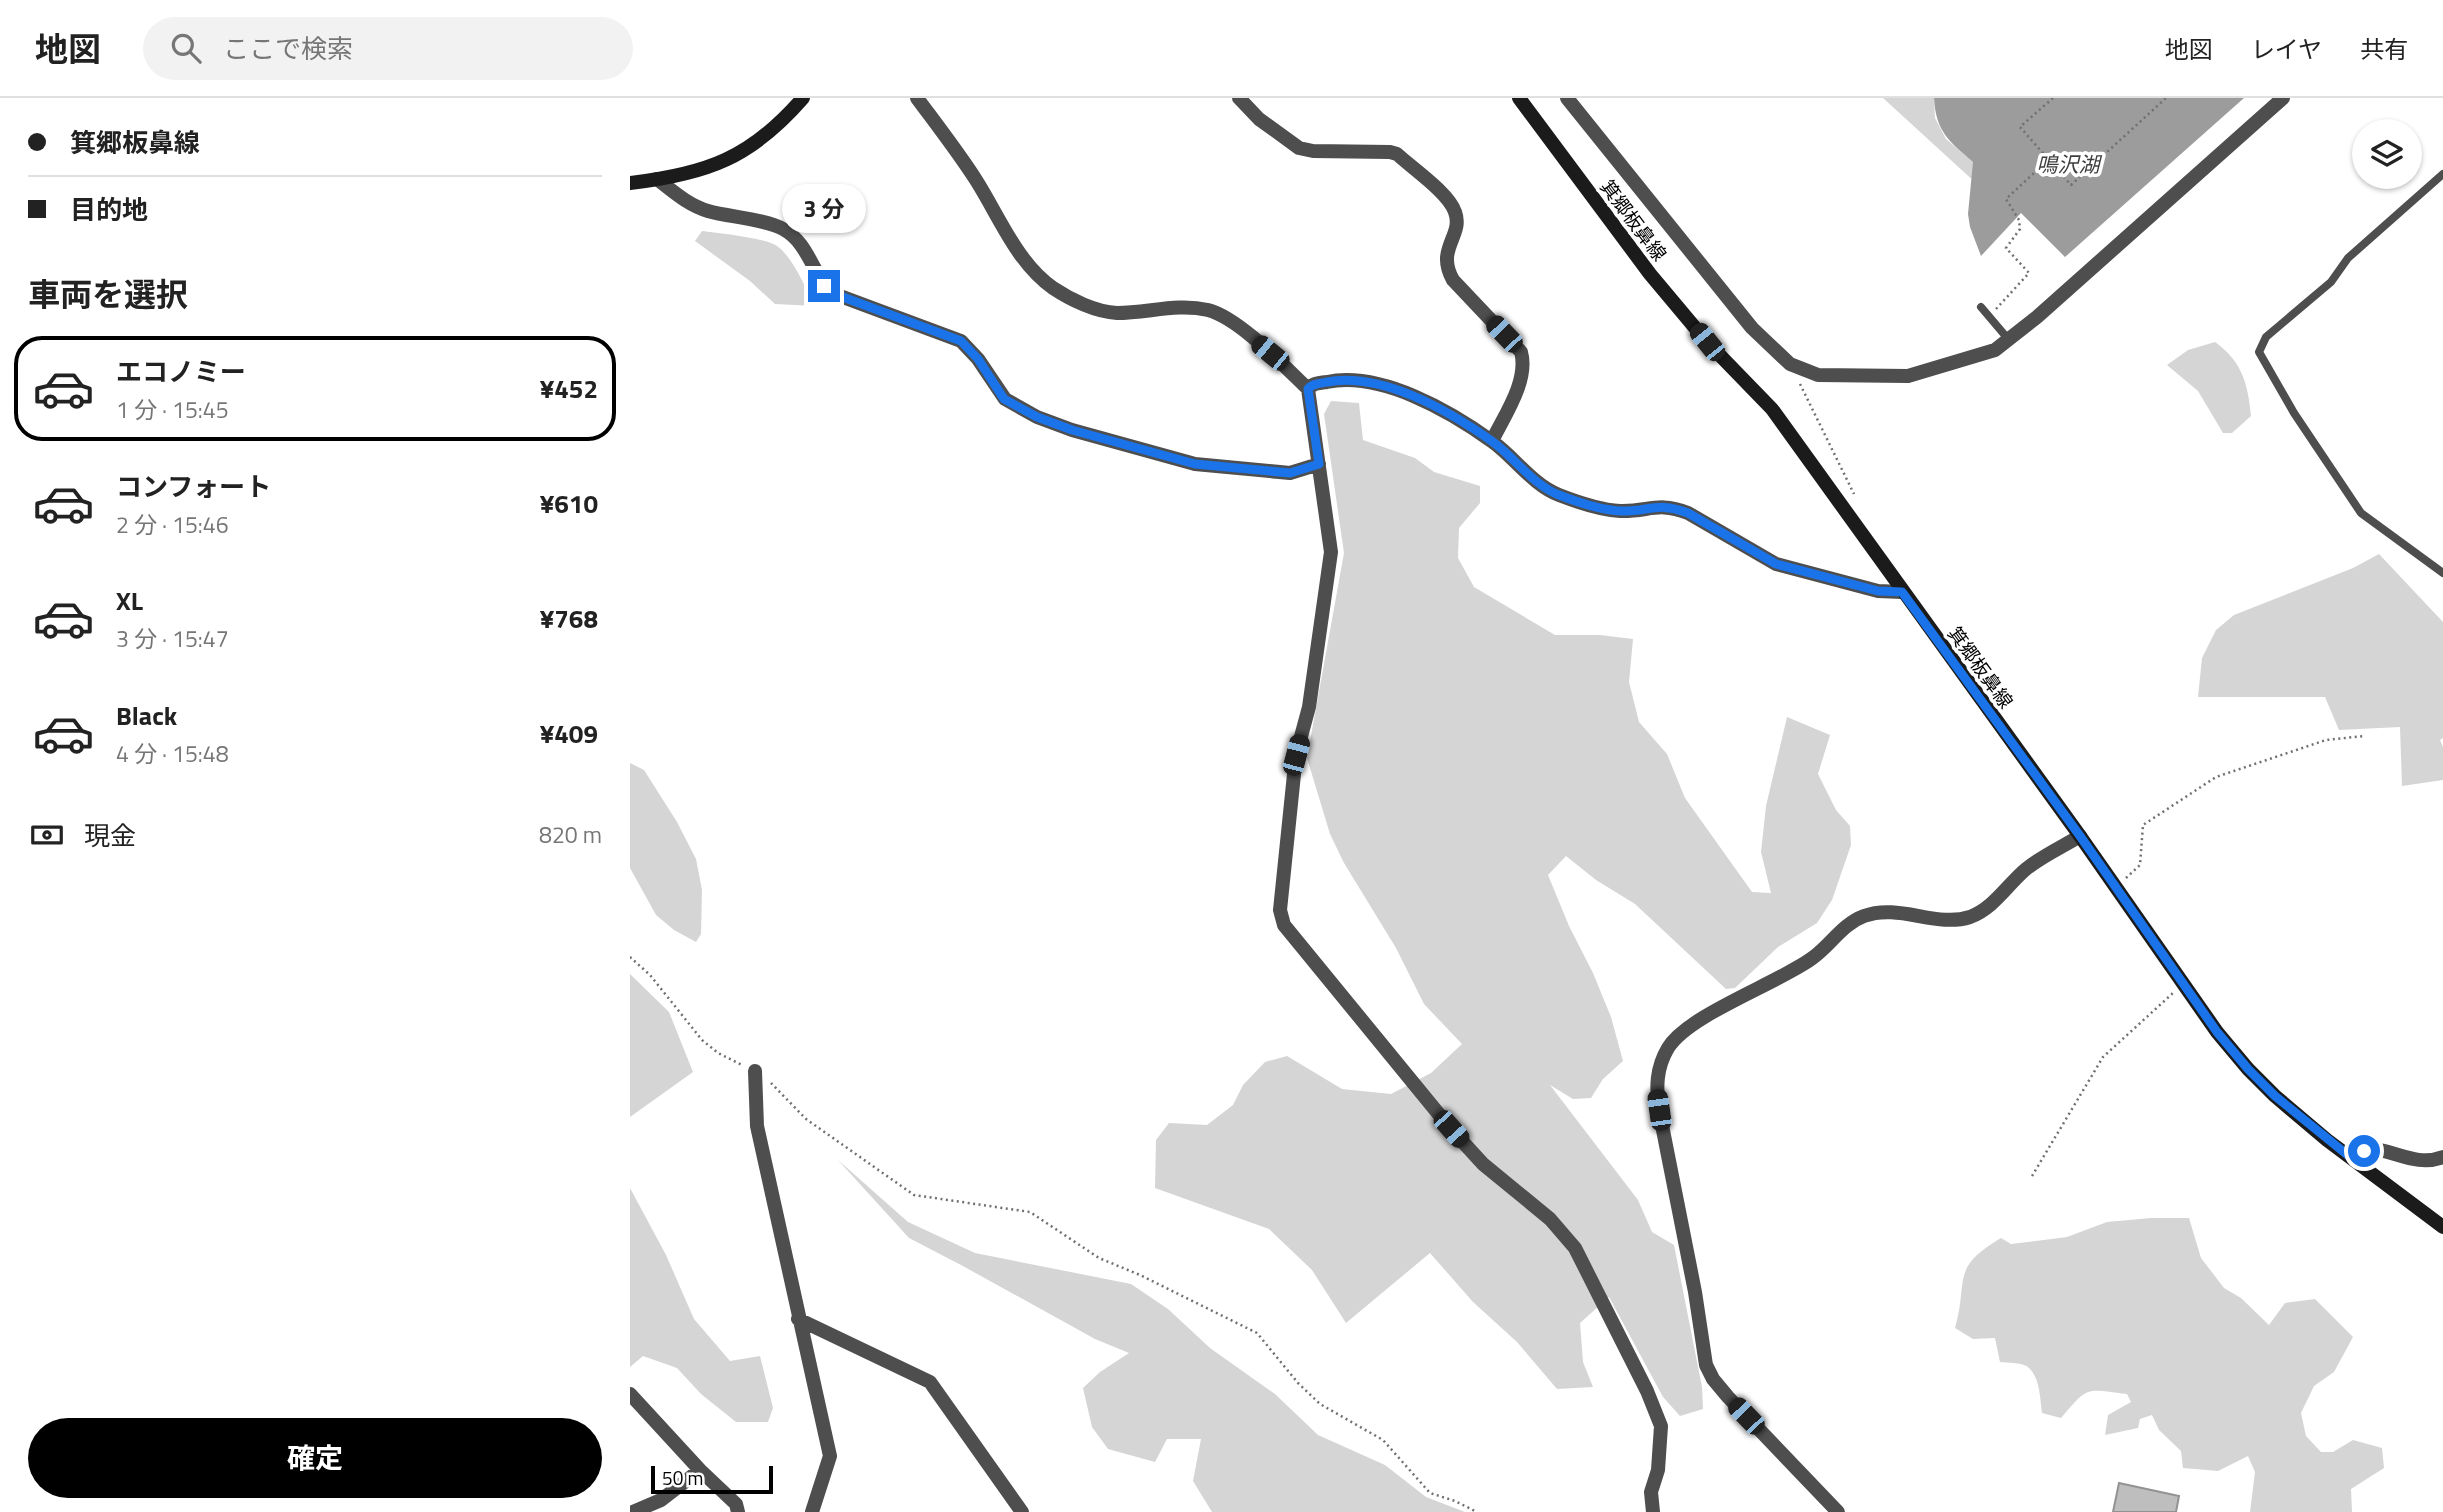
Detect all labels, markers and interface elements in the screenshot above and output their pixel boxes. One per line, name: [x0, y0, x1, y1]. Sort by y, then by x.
search box: [143, 17, 633, 80]
text: 地図: [35, 24, 101, 74]
icon: search: [167, 29, 205, 67]
text: ここで検索: [223, 29, 353, 68]
text: 地図: [2165, 31, 2213, 67]
text: レイヤ: [2251, 31, 2322, 67]
text: 共有: [2360, 31, 2408, 67]
map controls: [2352, 119, 2422, 189]
button: layers: [2352, 119, 2422, 189]
text: 箕郷板鼻線: [70, 123, 200, 162]
water label: 鳴沢湖: [2037, 148, 2102, 180]
street label: 箕郷板鼻線: [1594, 173, 1674, 267]
callout: 3 分: [782, 184, 866, 234]
text: 目的地: [70, 190, 148, 229]
text: 3 分: [804, 191, 844, 226]
text: 車両を選択: [28, 270, 188, 318]
route end: [808, 270, 840, 302]
car: [1482, 312, 1527, 356]
car: [1686, 319, 1729, 365]
car: [1248, 332, 1293, 374]
text: エコノミー: [116, 352, 246, 391]
icon: car: [32, 357, 95, 420]
text: ¥452: [540, 369, 598, 408]
text: 1 分 · 15:45: [116, 392, 229, 427]
text: コンフォート: [116, 467, 271, 506]
icon: car: [32, 472, 95, 535]
text: ¥610: [540, 484, 598, 523]
text: 2 分 · 15:46: [116, 507, 229, 542]
text: XL: [116, 581, 143, 620]
icon: car: [32, 587, 95, 650]
text: ¥768: [540, 599, 598, 638]
street label: 箕郷板鼻線: [1941, 620, 2021, 714]
text: 3 分 · 15:47: [116, 621, 229, 656]
text: Black: [116, 696, 177, 735]
icon: car: [32, 702, 95, 765]
text: ¥409: [540, 714, 598, 753]
car: [1281, 732, 1312, 778]
text: 4 分 · 15:48: [116, 736, 229, 771]
icon: cash: [28, 816, 66, 854]
text: 現金: [84, 816, 136, 855]
text: 820 m: [539, 817, 602, 852]
car: [1646, 1088, 1673, 1132]
car: [1430, 1106, 1473, 1152]
route start: [2348, 1135, 2380, 1167]
car: [1724, 1394, 1769, 1438]
button: 確定: [28, 1418, 602, 1498]
scale bar: [651, 1463, 774, 1495]
text: 50 m: [662, 1463, 703, 1492]

